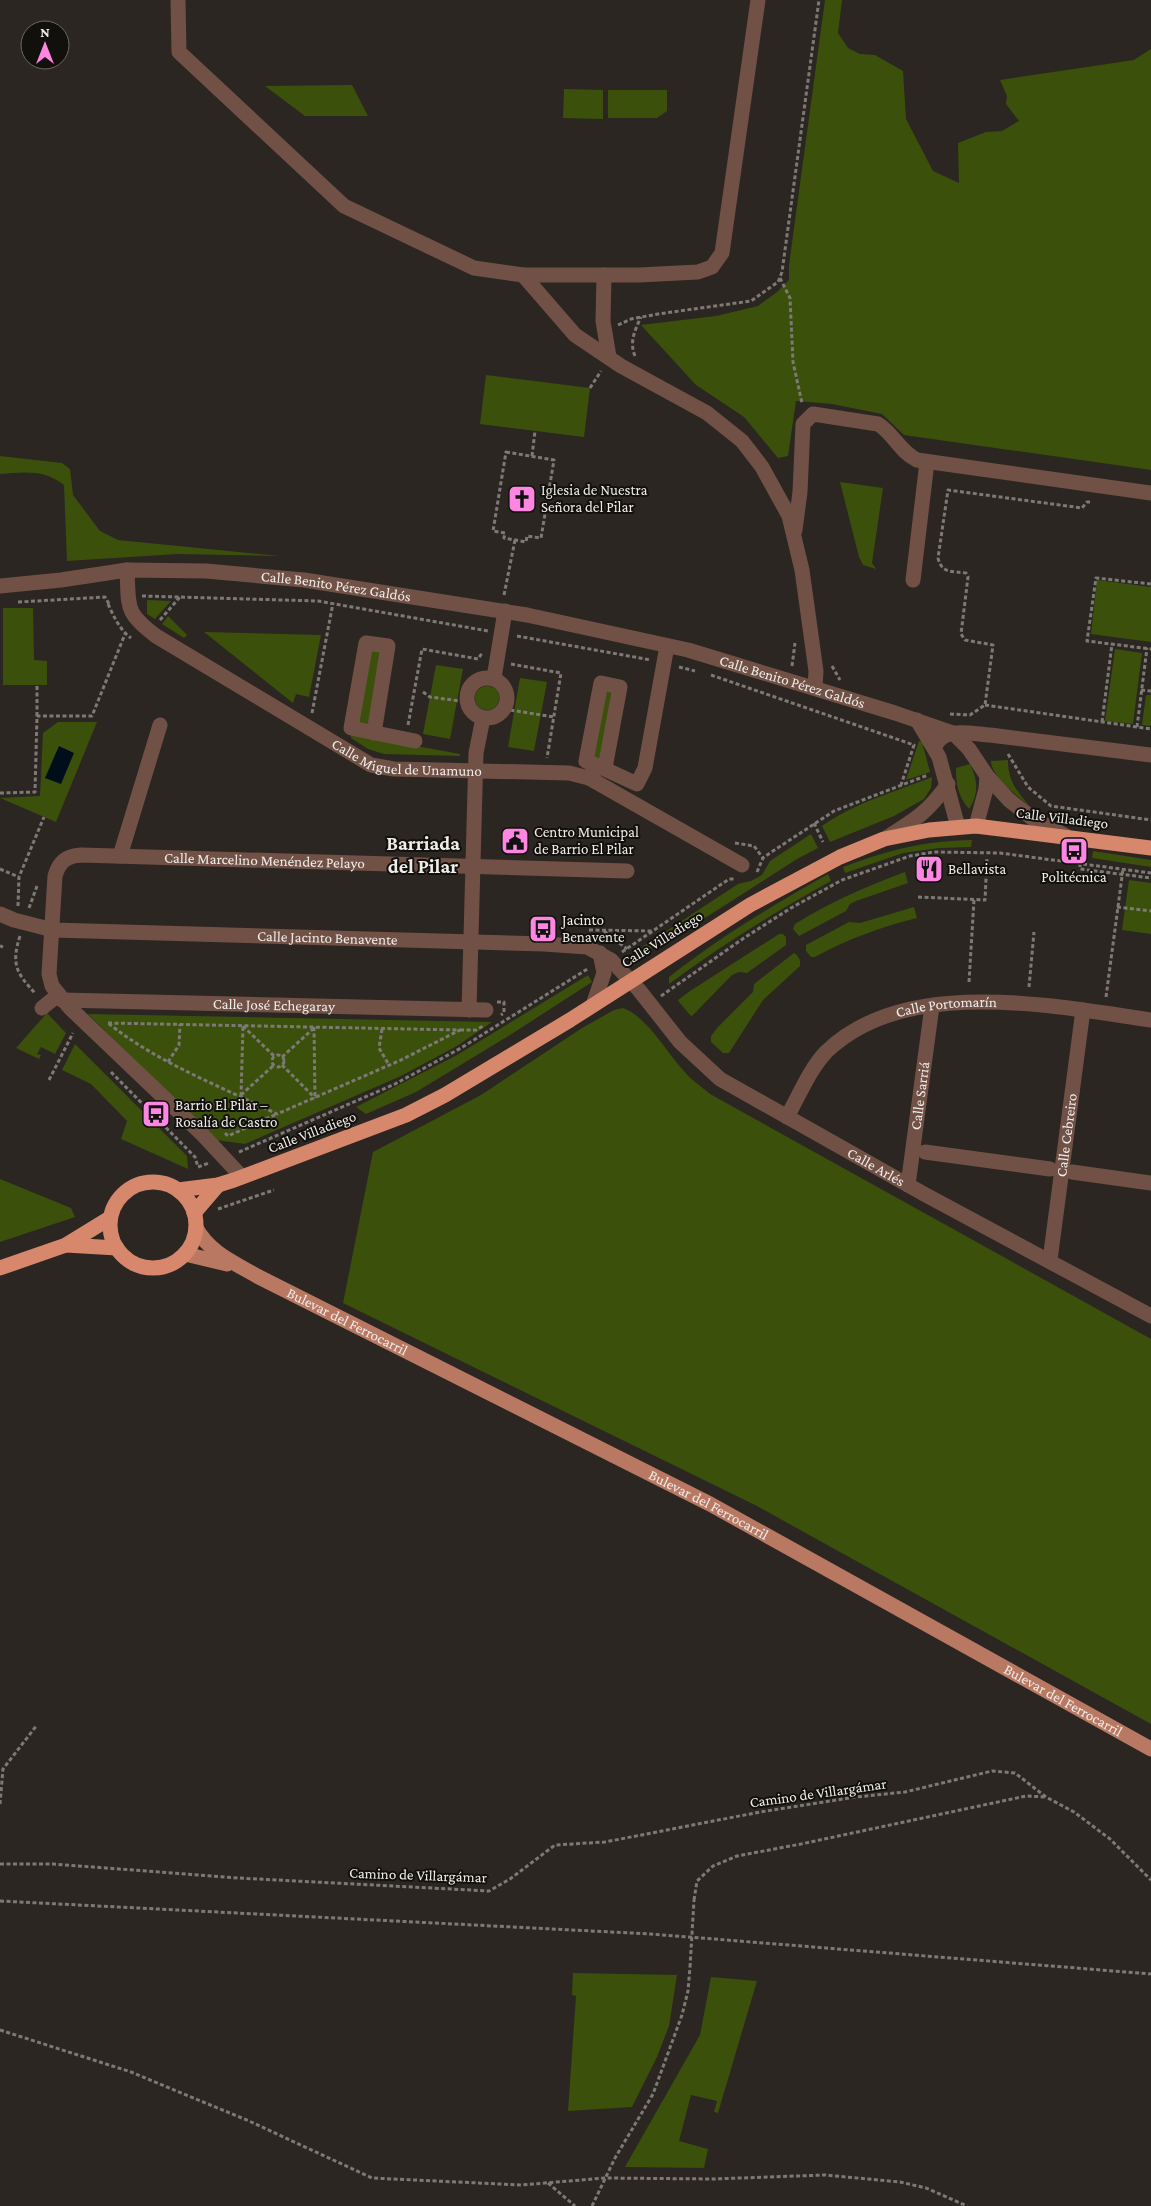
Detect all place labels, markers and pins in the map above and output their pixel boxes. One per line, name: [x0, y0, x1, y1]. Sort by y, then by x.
place label: Iglesia de Nuestra Señora del Pilar: [541, 482, 647, 515]
church icon: Iglesia de Nuestra Señora del Pilar: [507, 484, 537, 514]
place label: Centro Municipal de Barrio El Pilar: [534, 824, 639, 857]
public building icon: Centro Municipal de Barrio El Pilar: [500, 826, 530, 856]
bus stop icon: Politécnica: [1059, 836, 1089, 866]
restaurant icon: Bellavista: [914, 854, 944, 884]
place label: Bellavista: [948, 861, 1006, 877]
place label: Politécnica: [1041, 869, 1107, 885]
place label: Jacinto Benavente: [560, 912, 625, 945]
bus stop icon: Jacinto Benavente: [528, 914, 558, 944]
place label: Barrio El Pilar – Rosalía de Castro: [175, 1097, 277, 1130]
bus stop icon: Barrio El Pilar – Rosalía de Castro: [141, 1099, 171, 1129]

